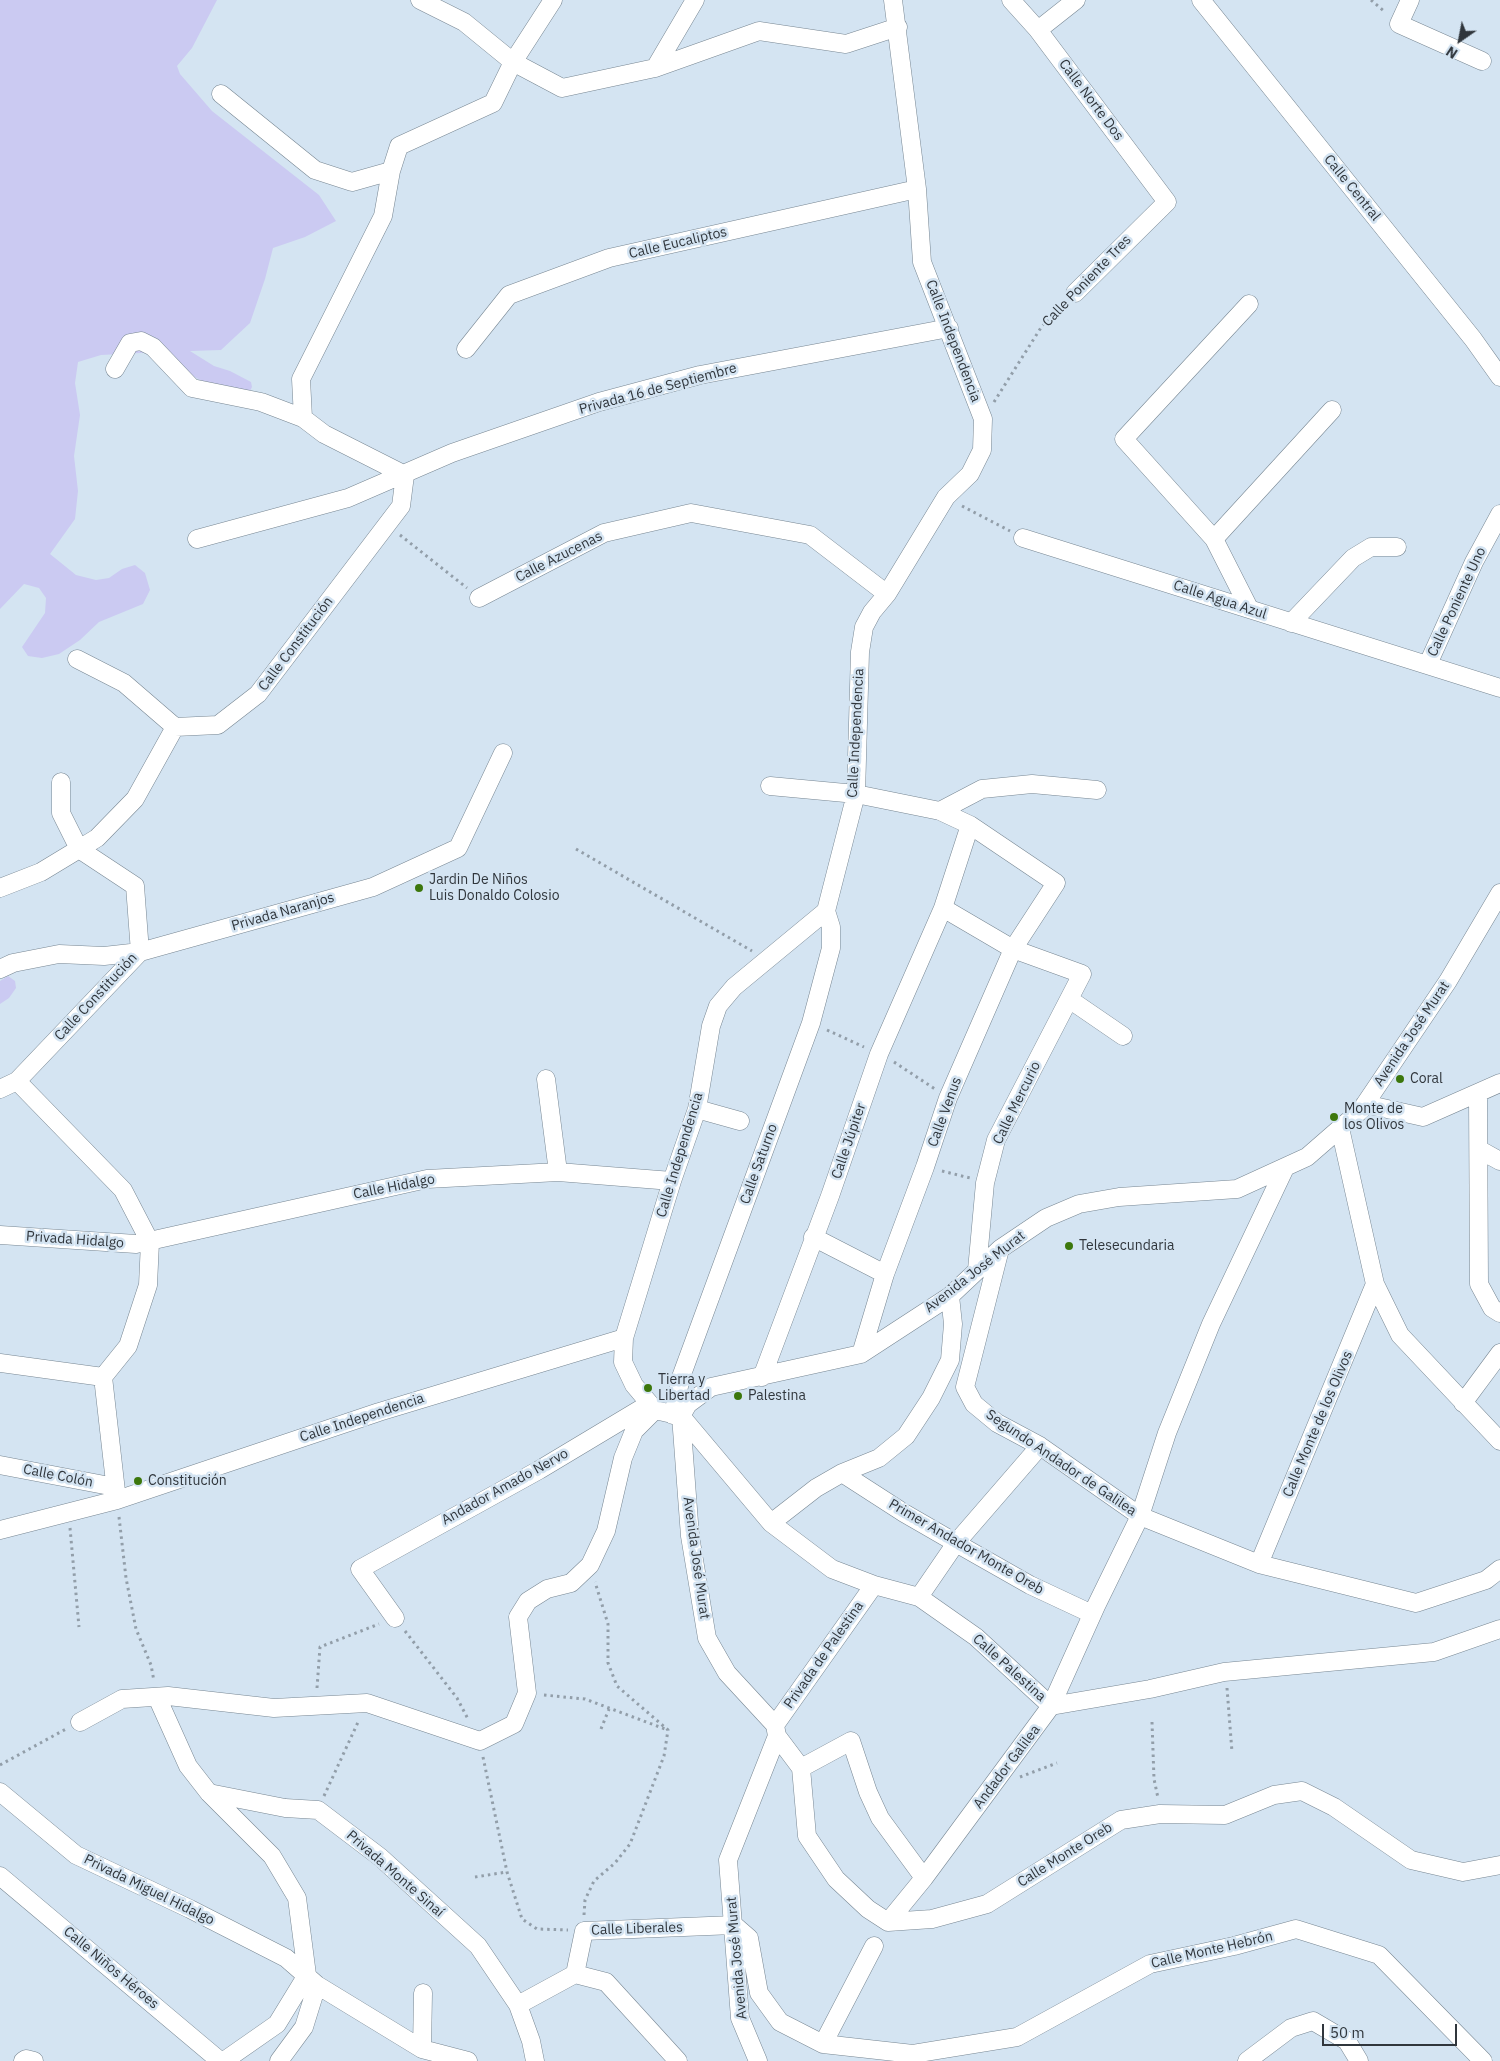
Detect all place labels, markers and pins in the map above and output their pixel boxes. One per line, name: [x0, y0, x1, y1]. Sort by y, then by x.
place label: Jardin De Niños Luis Donaldo Colosio: [429, 872, 560, 904]
marker: Jardin De Niños Luis Donaldo Colosio: [413, 882, 425, 894]
place label: Coral: [1410, 1071, 1443, 1087]
marker: Coral: [1394, 1073, 1406, 1085]
place label: Monte de los Olivos: [1344, 1101, 1404, 1134]
marker: Monte de los Olivos: [1328, 1111, 1340, 1123]
place label: Telesecundaria: [1079, 1238, 1174, 1254]
marker: Telesecundaria: [1063, 1240, 1075, 1252]
place label: Tierra y Libertad: [658, 1372, 710, 1404]
marker: Tierra y Libertad: [642, 1382, 654, 1394]
place label: Palestina: [748, 1388, 806, 1404]
marker: Palestina: [732, 1390, 744, 1402]
place label: Constitución: [148, 1473, 227, 1489]
marker: Constitución: [132, 1475, 144, 1487]

